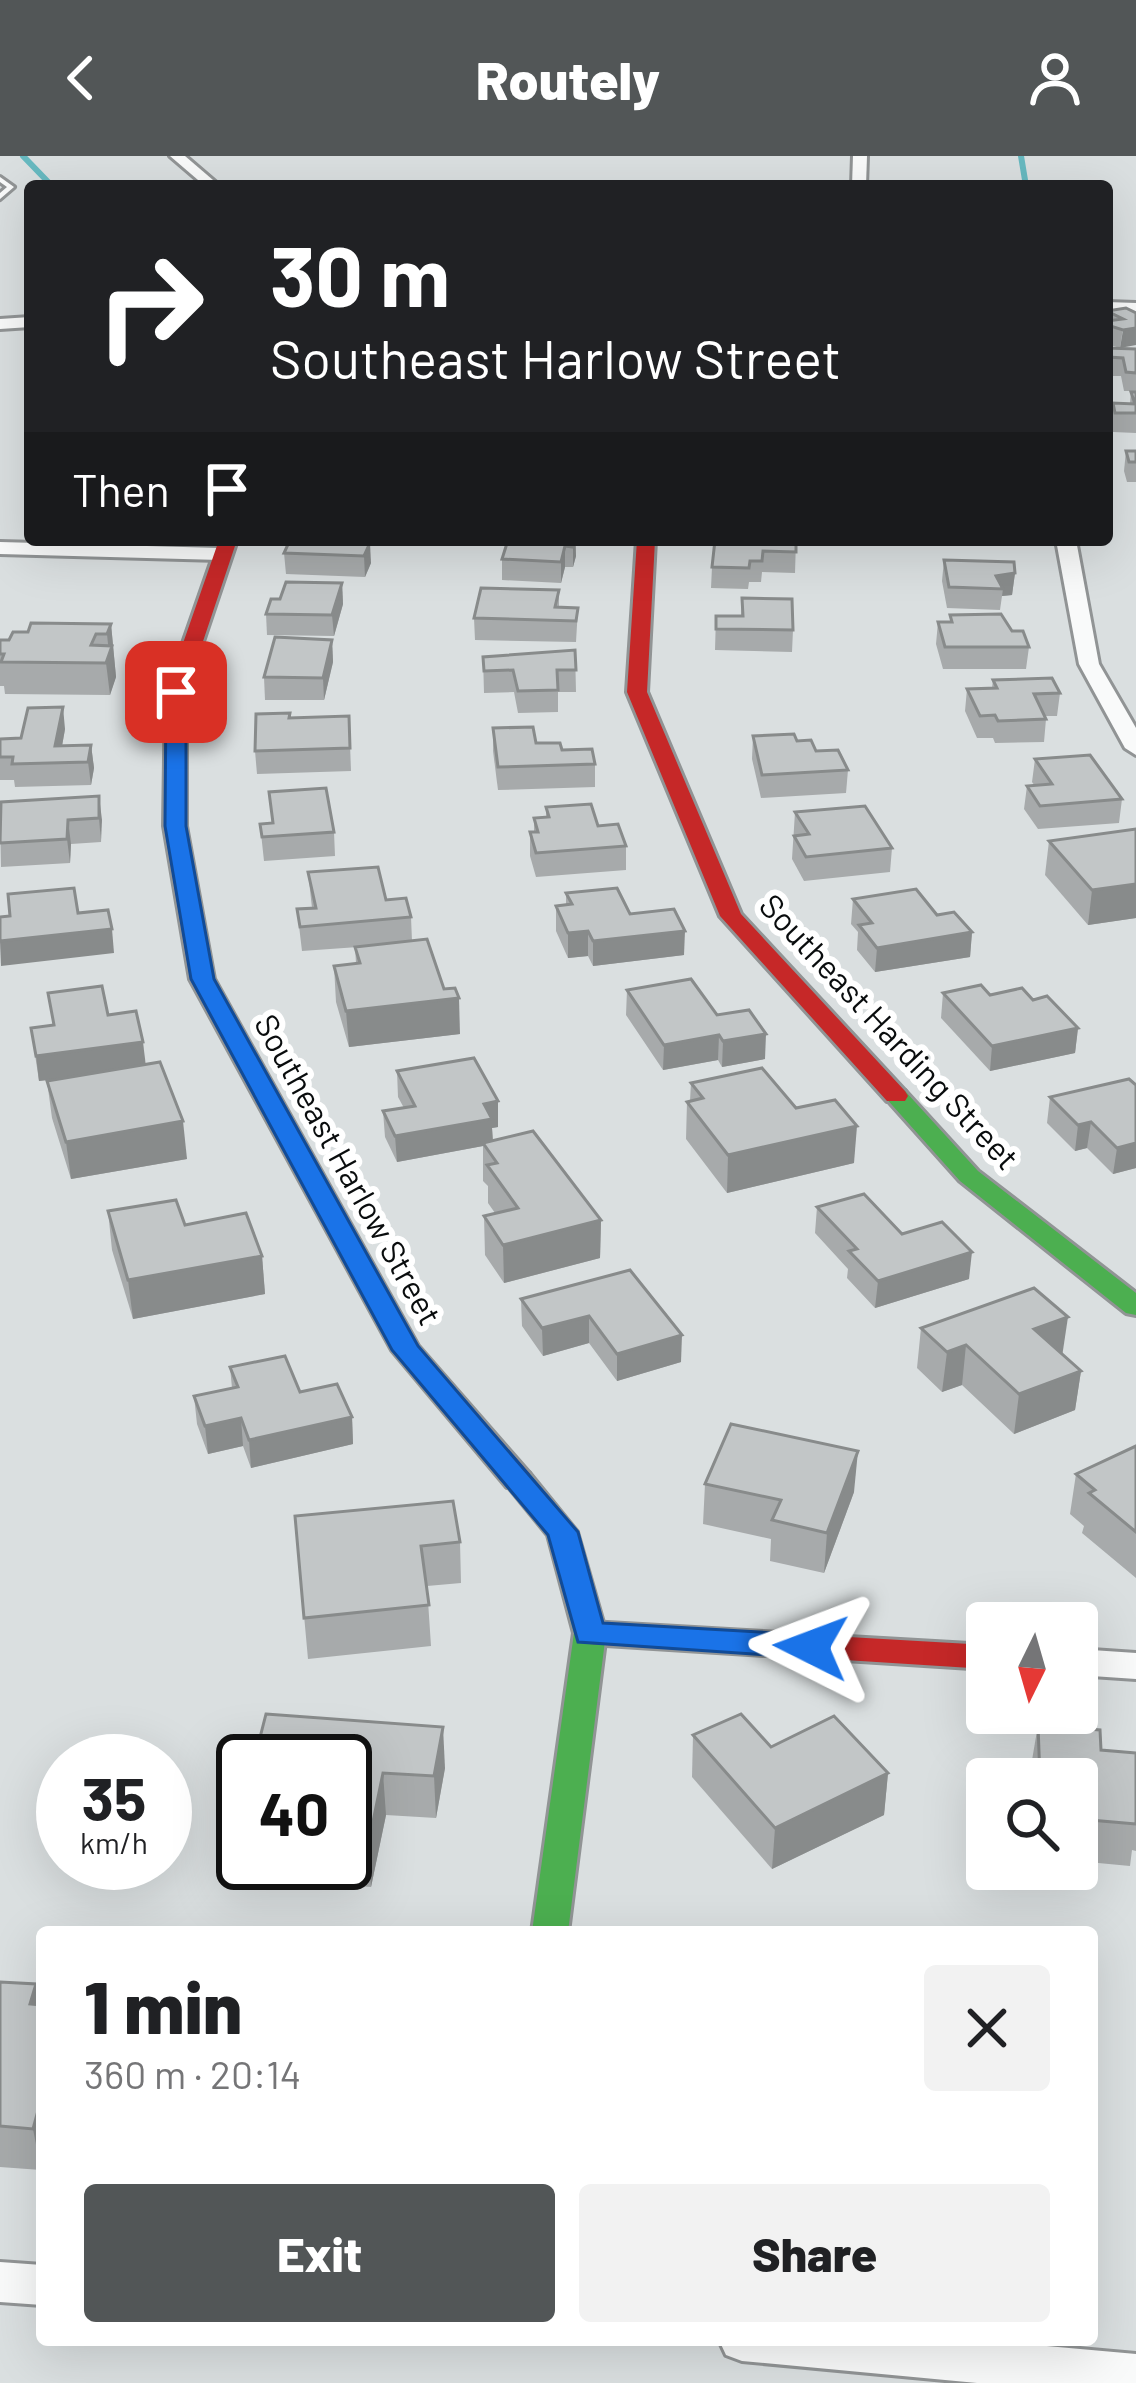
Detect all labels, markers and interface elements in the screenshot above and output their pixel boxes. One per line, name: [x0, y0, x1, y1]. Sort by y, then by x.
icon: back: [48, 45, 114, 111]
icon: person: [1022, 45, 1088, 111]
text: Routely: [476, 46, 660, 111]
text: 30 m: [270, 223, 450, 324]
icon: right: [72, 228, 228, 384]
text: Southeast Harlow Street: [270, 325, 841, 390]
icon: arrive: [194, 456, 260, 522]
text: Then: [72, 462, 170, 516]
pin: [125, 641, 227, 743]
icon: arrive: [143, 659, 209, 725]
street label: Southeast Harding Street: [752, 885, 1028, 1177]
street label: Southeast Harlow Street: [247, 1007, 451, 1331]
position arrow: [748, 1584, 874, 1710]
north arrow: [966, 1602, 1098, 1734]
map controls: [966, 1602, 1098, 1890]
speed limit sign: 40: [216, 1734, 372, 1890]
button: search: [966, 1758, 1098, 1890]
text: 35: [82, 1761, 146, 1833]
text: km/h: [80, 1824, 148, 1860]
text: 1 min: [84, 1962, 242, 2048]
button: close: [924, 1965, 1050, 2091]
text: 360 m · 20:14: [84, 2050, 301, 2097]
button: Exit: [84, 2184, 555, 2322]
button: Share: [579, 2184, 1050, 2322]

